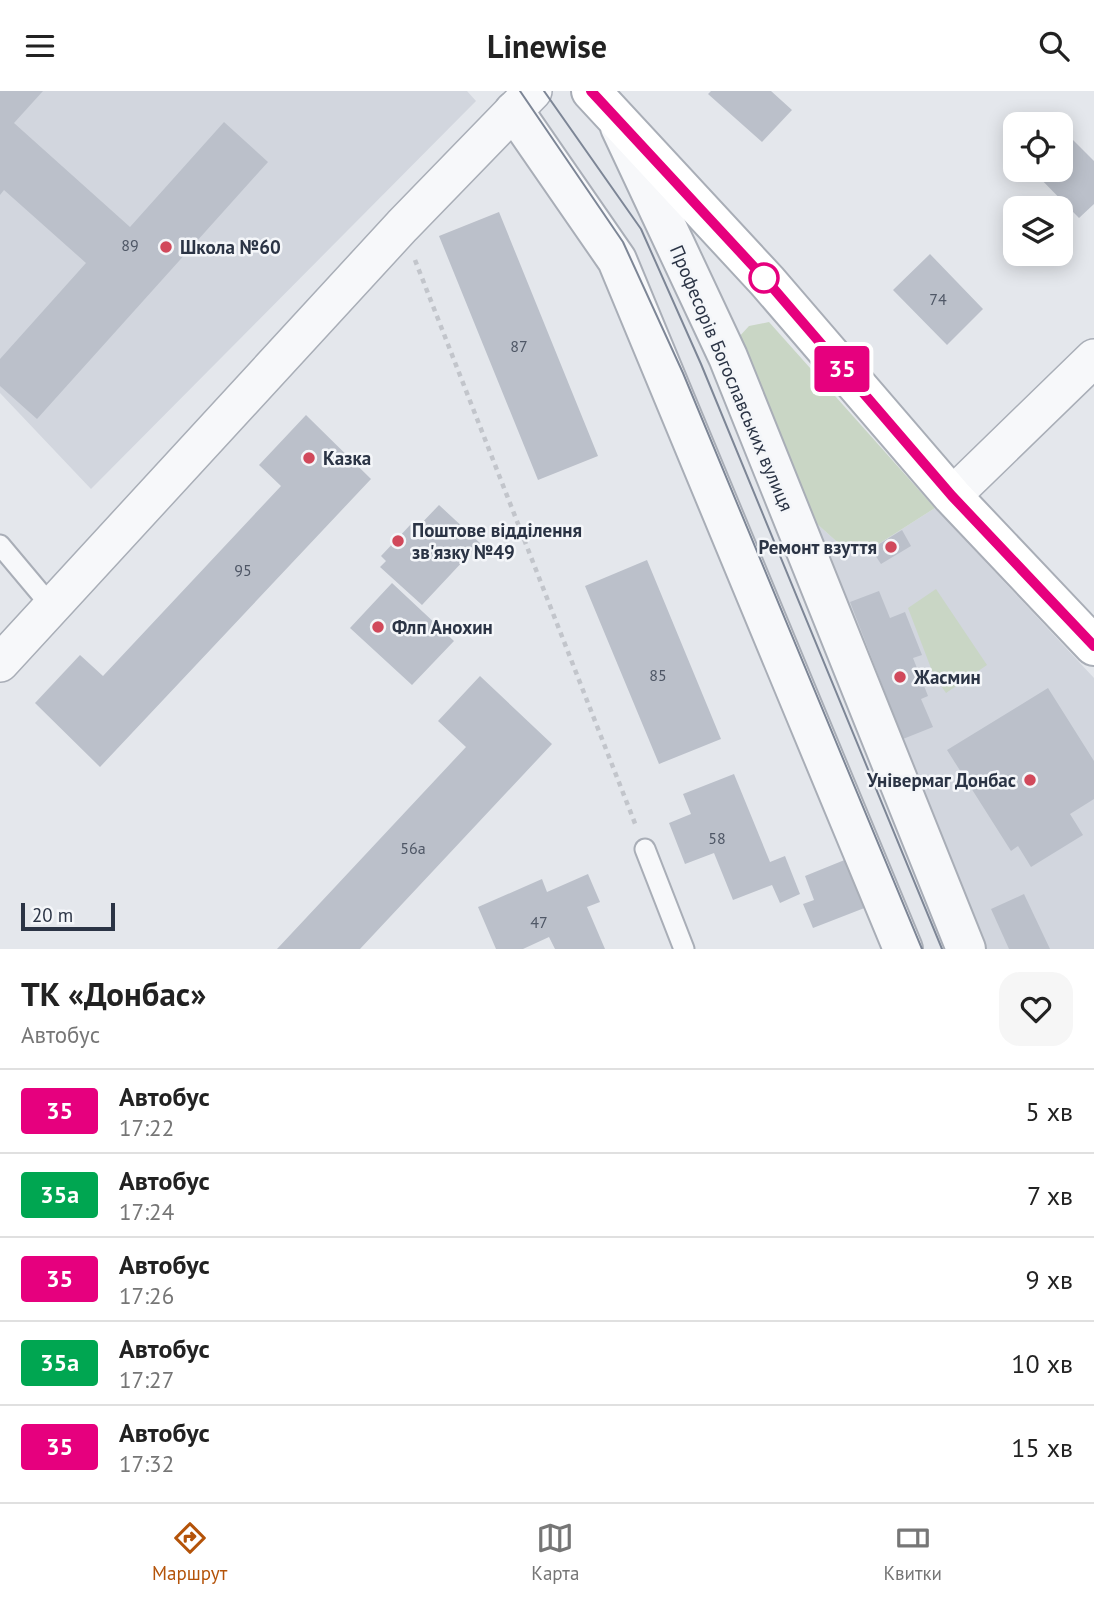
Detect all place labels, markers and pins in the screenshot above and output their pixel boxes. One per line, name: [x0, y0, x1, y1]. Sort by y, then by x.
place label: Школа №60: [180, 235, 281, 259]
marker: Школа №60: [158, 239, 174, 255]
unlabelled marker: [749, 263, 779, 293]
place label: Казка: [323, 446, 371, 470]
marker: Казка: [301, 450, 317, 466]
place label: Поштове відділення зв'язку №49: [412, 518, 582, 564]
marker: Поштове відділення зв'язку №49: [390, 533, 406, 549]
place label: Ремонт взуття: [759, 535, 877, 559]
marker: Ремонт взуття: [883, 539, 899, 555]
place label: Флп Анохин: [392, 615, 493, 639]
marker: Флп Анохин: [370, 619, 386, 635]
place label: Жасмин: [913, 665, 981, 689]
marker: Жасмин: [892, 669, 908, 685]
place label: Універмаг Донбас: [866, 768, 1016, 792]
marker: Універмаг Донбас: [1022, 772, 1038, 788]

